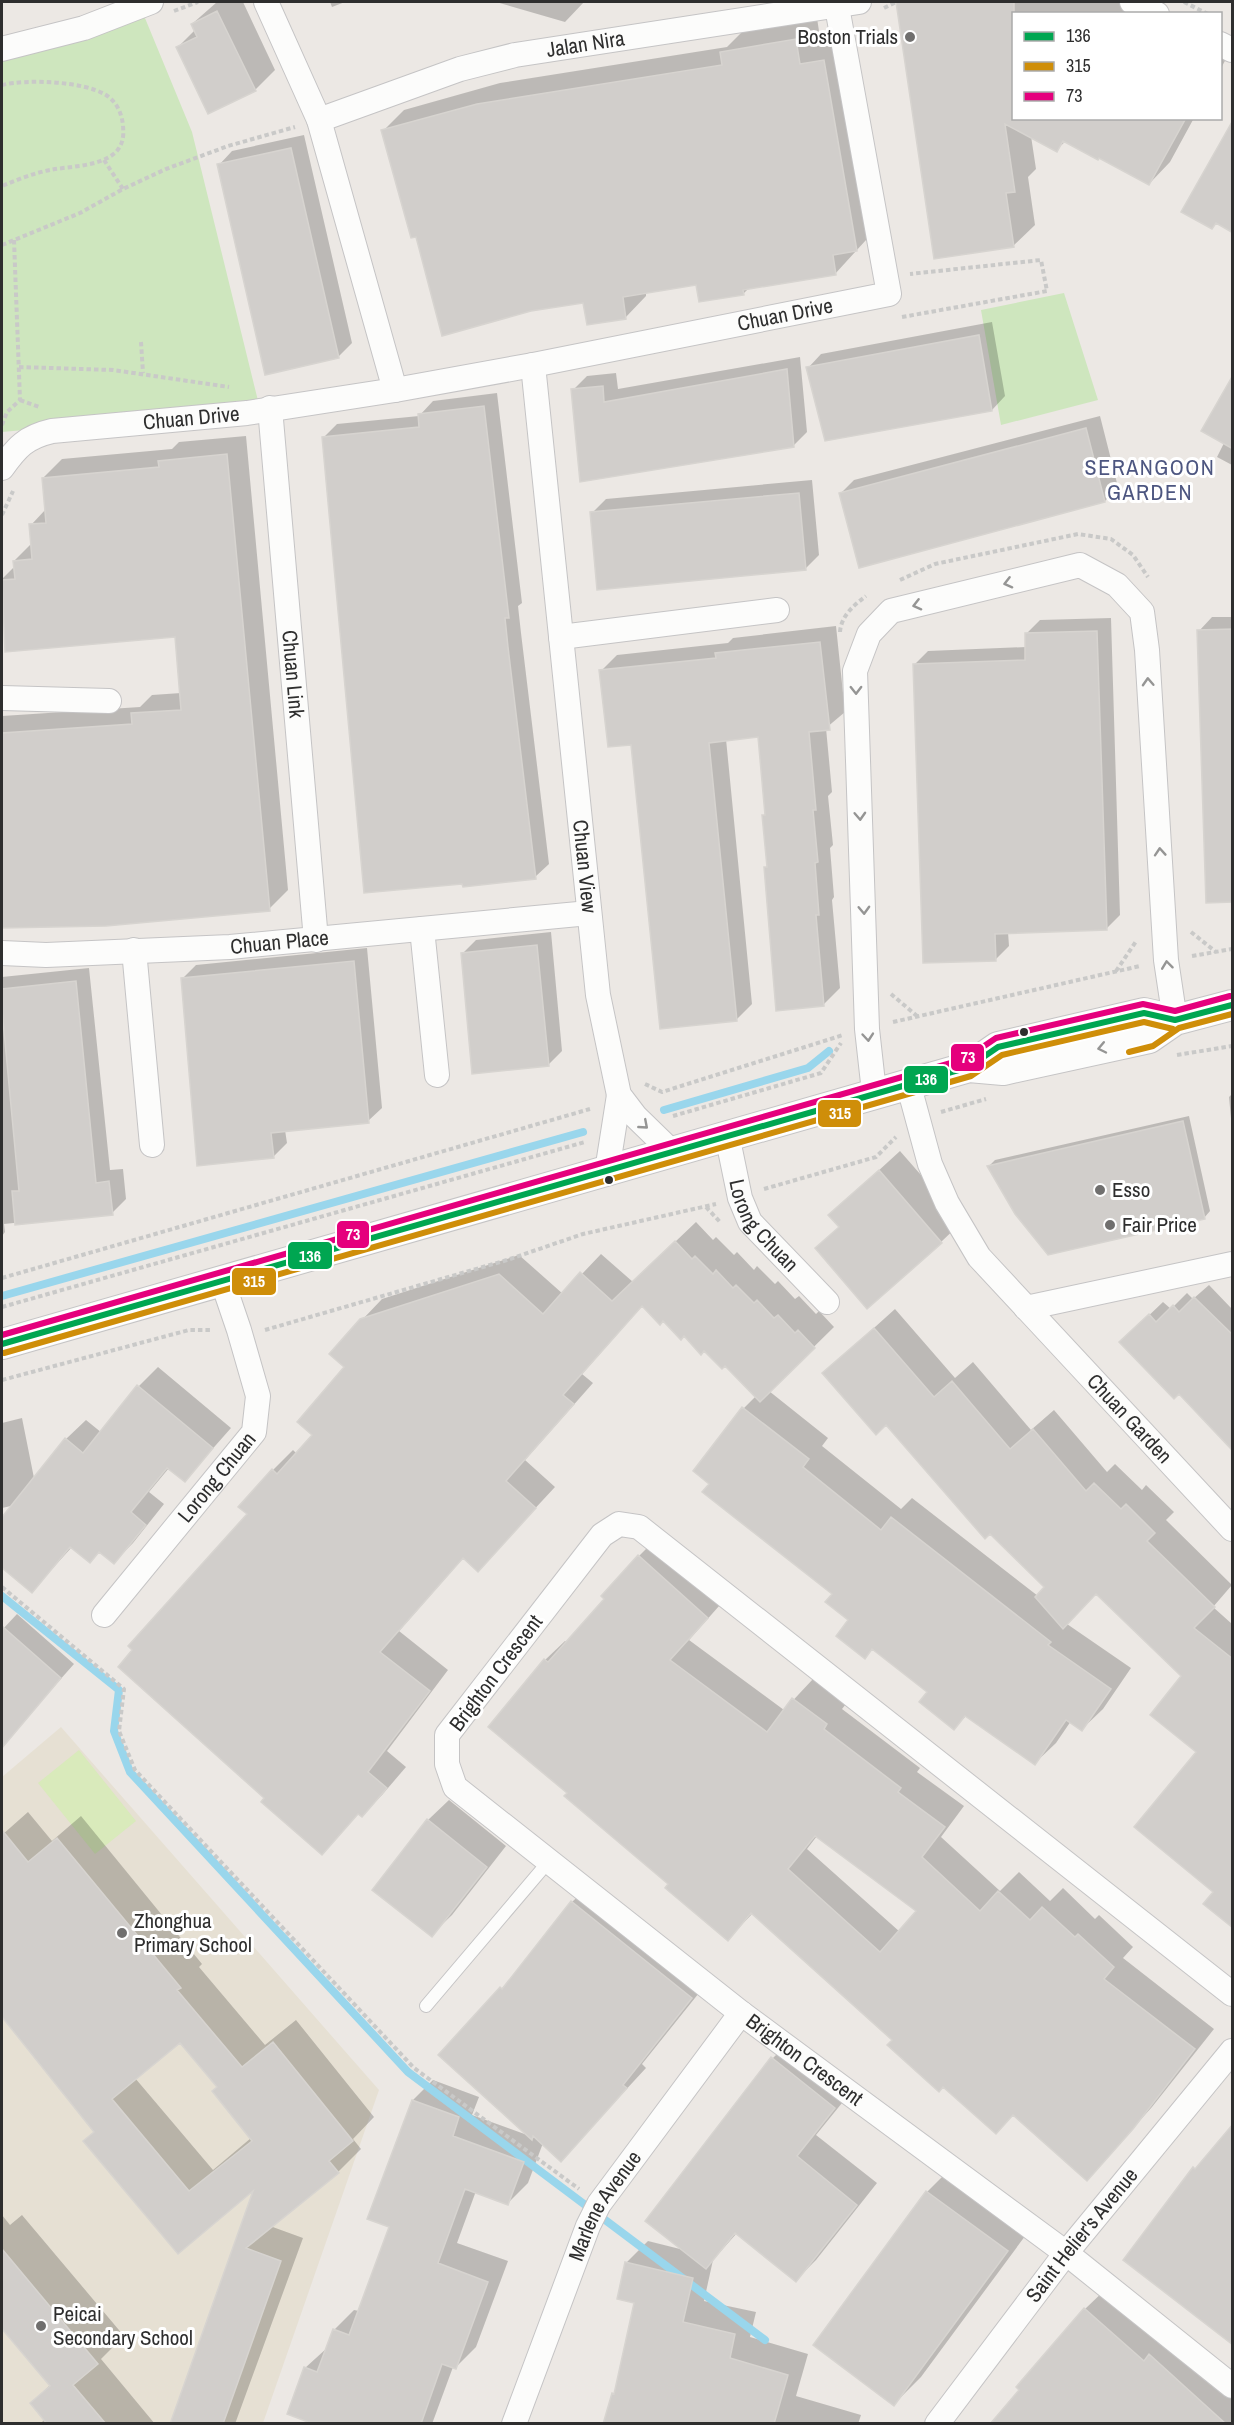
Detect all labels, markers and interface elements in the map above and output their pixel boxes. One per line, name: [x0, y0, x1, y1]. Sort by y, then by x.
legend: [1012, 12, 1222, 120]
place label: Boston Trials: [797, 22, 898, 51]
street label: Jalan Nira: [544, 23, 627, 64]
text: 136: [1066, 23, 1091, 48]
marker: Boston Trials: [903, 30, 917, 44]
text: 315: [1066, 53, 1091, 78]
text: 73: [1066, 83, 1082, 108]
street label: Chuan Drive: [735, 291, 835, 338]
street label: Chuan Drive: [142, 399, 241, 437]
district label: SERANGOON GARDEN: [1085, 452, 1215, 507]
one-way arrow: [1004, 575, 1014, 588]
one-way arrow: [913, 597, 923, 610]
street label: Chuan Link: [275, 629, 312, 719]
one-way arrow: [1142, 678, 1155, 687]
one-way arrow: [850, 686, 862, 695]
one-way arrow: [853, 811, 866, 820]
street label: Chuan View: [566, 818, 605, 915]
one-way arrow: [1154, 847, 1167, 857]
one-way arrow: [857, 905, 870, 914]
street label: Chuan Place: [229, 923, 330, 961]
one-way arrow: [1162, 961, 1174, 970]
unlabelled marker: [1018, 1026, 1030, 1038]
one-way arrow: [861, 1032, 874, 1041]
one-way arrow: [1097, 1041, 1107, 1054]
line badge: 73: [950, 1043, 985, 1072]
text: 73: [961, 1046, 975, 1068]
line badge: 136: [903, 1065, 949, 1094]
text: 136: [915, 1068, 937, 1090]
line badge: 315: [817, 1099, 862, 1128]
text: 315: [829, 1102, 851, 1124]
one-way arrow: [638, 1118, 648, 1129]
unlabelled marker: [603, 1174, 615, 1186]
place label: Esso: [1112, 1175, 1150, 1204]
street label: Lorong Chuan: [722, 1176, 805, 1278]
marker: Esso: [1093, 1183, 1107, 1197]
place label: Fair Price: [1122, 1210, 1197, 1239]
marker: Fair Price: [1103, 1218, 1117, 1232]
line badge: 73: [336, 1220, 370, 1249]
text: 73: [346, 1223, 360, 1245]
line badge: 136: [287, 1241, 333, 1270]
text: 136: [299, 1245, 321, 1267]
line badge: 315: [231, 1267, 277, 1296]
text: 315: [243, 1270, 265, 1292]
street label: Chuan Garden: [1081, 1367, 1179, 1470]
street label: Lorong Chuan: [171, 1426, 262, 1528]
street label: Brighton Crescent: [442, 1608, 549, 1737]
place label: Zhonghua Primary School: [134, 1906, 252, 1959]
marker: Zhonghua Primary School: [115, 1926, 129, 1940]
street label: Brighton Crescent: [740, 2007, 869, 2112]
street label: Marlene Avenue: [561, 2144, 648, 2265]
street label: Saint Helier's Avenue: [1019, 2161, 1144, 2308]
place label: Peicai Secondary School: [53, 2299, 193, 2352]
marker: Peicai Secondary School: [34, 2319, 48, 2333]

